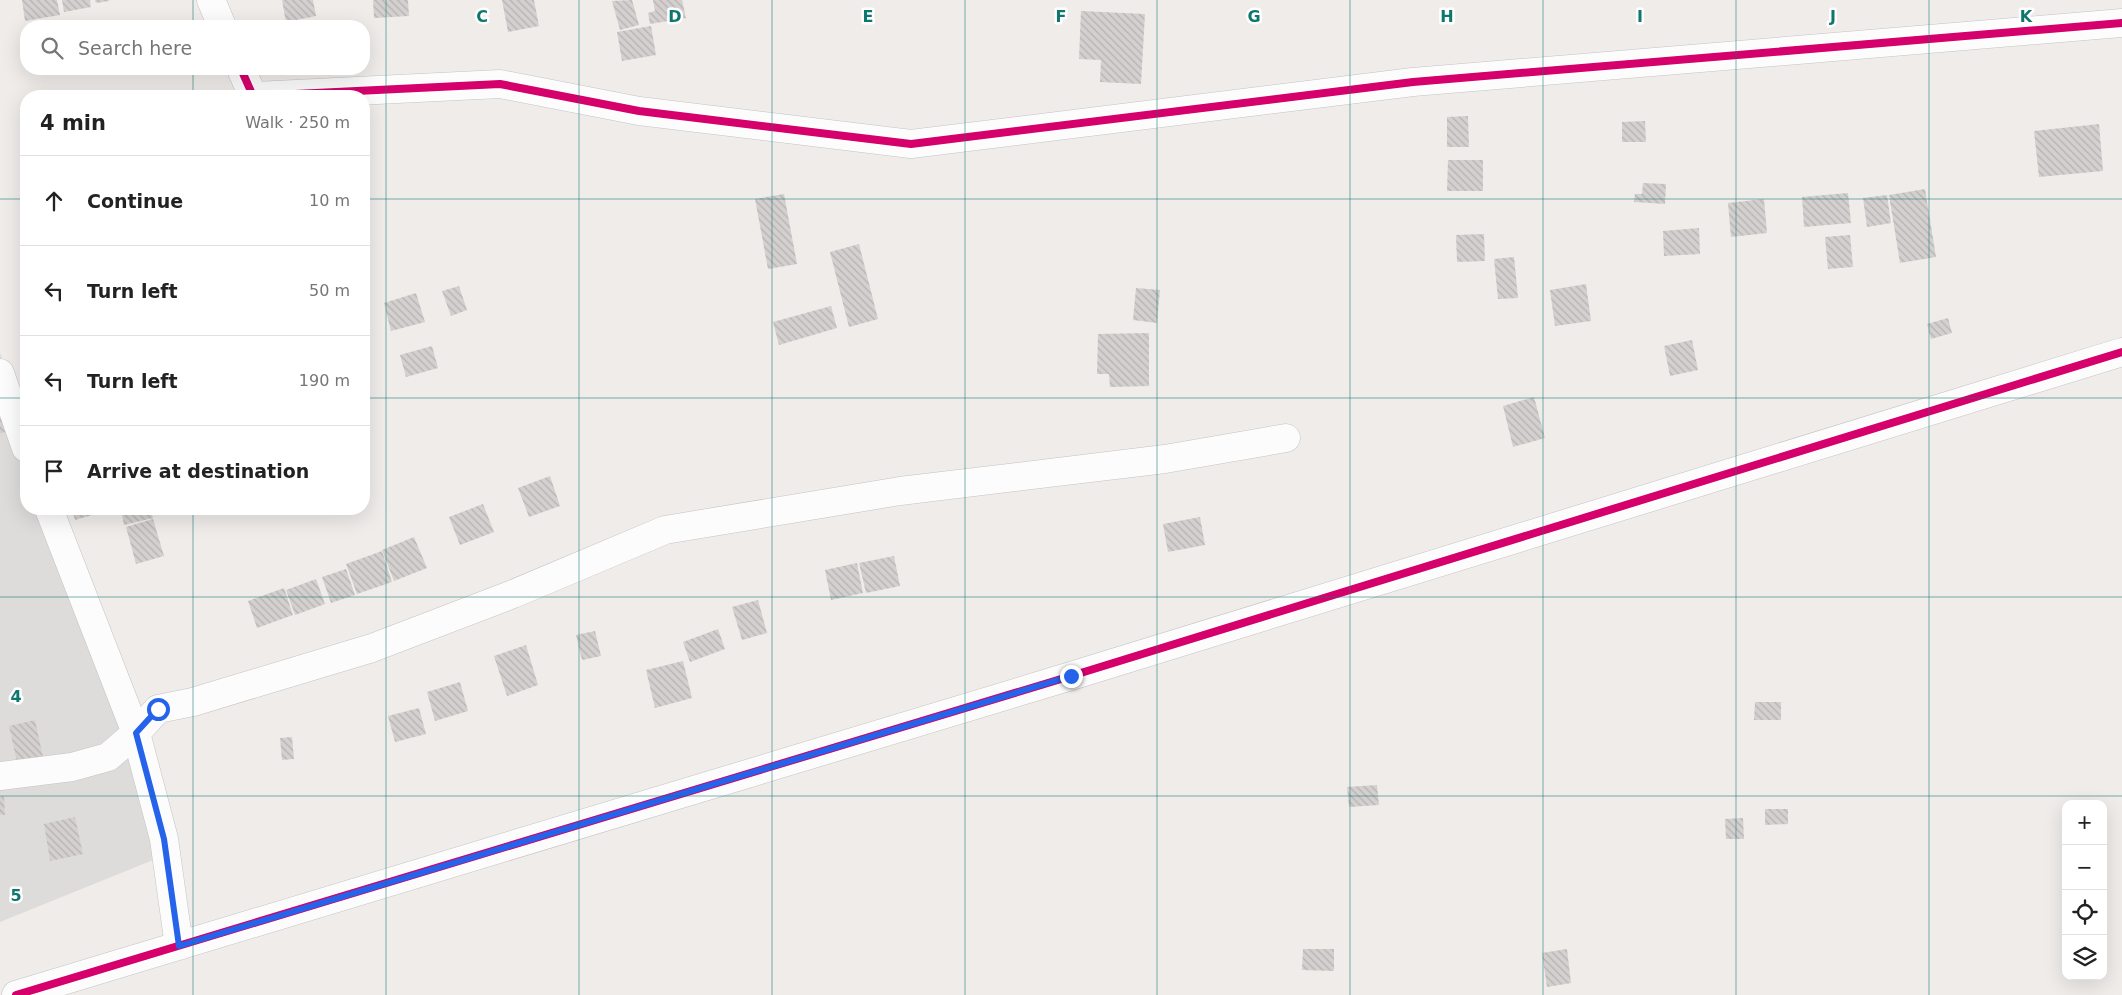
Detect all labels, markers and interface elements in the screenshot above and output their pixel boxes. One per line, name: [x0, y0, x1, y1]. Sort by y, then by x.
text: C: [476, 7, 488, 26]
text: D: [668, 7, 682, 26]
text: E: [863, 7, 873, 26]
text: F: [1056, 7, 1066, 26]
text: G: [1247, 7, 1261, 26]
text: H: [1440, 7, 1454, 26]
text: I: [1637, 7, 1643, 26]
text: J: [1829, 7, 1836, 26]
text: K: [2020, 7, 2033, 26]
search box: [20, 20, 370, 75]
icon: search: [38, 34, 66, 62]
text: Search here: [78, 37, 192, 59]
text: 4 min: [40, 111, 106, 135]
text: Walk · 250 m: [245, 113, 350, 132]
icon: ahead: [40, 187, 68, 215]
text: Continue: [87, 190, 183, 212]
text: 10 m: [309, 191, 350, 210]
icon: left: [40, 277, 68, 305]
text: Turn left: [87, 280, 178, 302]
text: 50 m: [309, 281, 350, 300]
icon: left: [40, 367, 68, 395]
text: Turn left: [87, 370, 178, 392]
text: 190 m: [299, 371, 350, 390]
icon: arrive: [40, 457, 68, 485]
text: Arrive at destination: [87, 460, 309, 482]
route end: [1060, 665, 1083, 688]
text: 4: [10, 687, 22, 706]
route start: [147, 698, 170, 721]
map controls: [2062, 800, 2107, 980]
button: +: [2062, 800, 2107, 845]
button: −: [2062, 845, 2107, 890]
text: 5: [10, 886, 22, 905]
button: locate: [2062, 890, 2107, 935]
button: layers: [2062, 935, 2107, 980]

